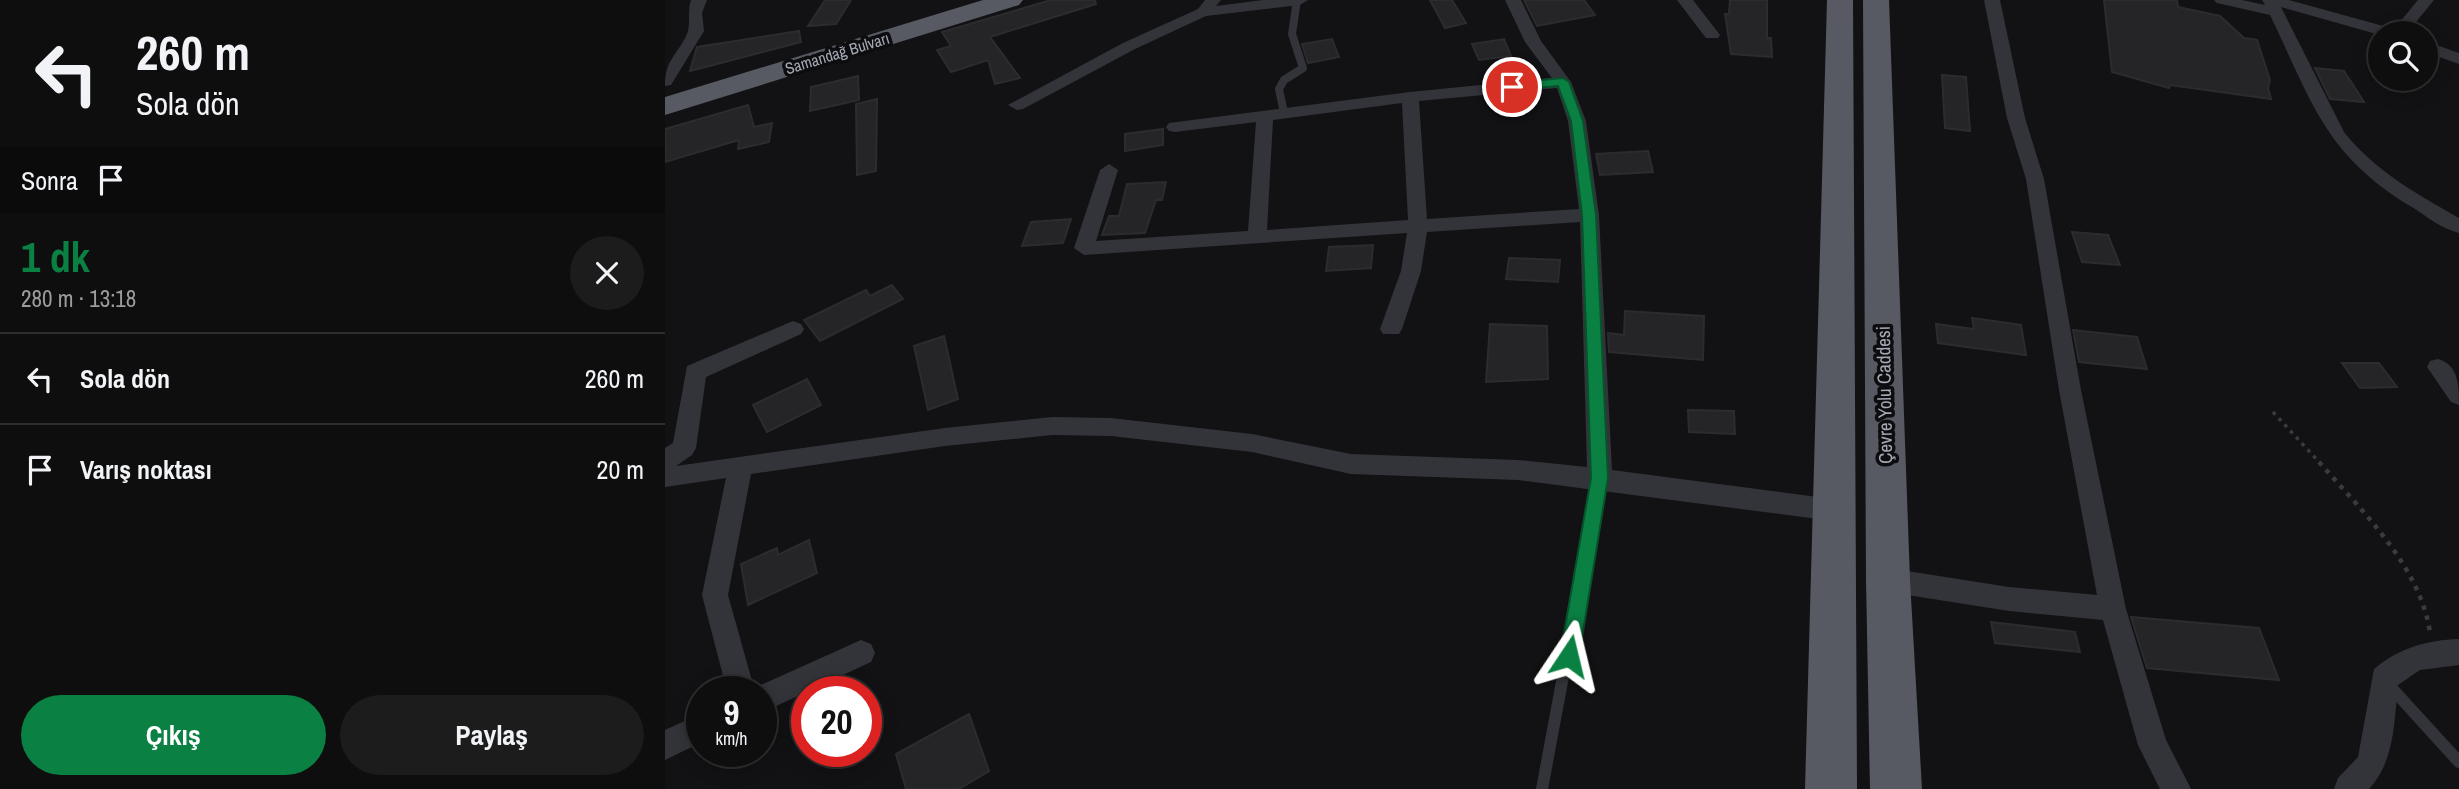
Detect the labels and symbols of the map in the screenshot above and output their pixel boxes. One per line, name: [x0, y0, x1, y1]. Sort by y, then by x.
street label: Samandağ Bulvarı: [782, 27, 892, 79]
pin: [1482, 57, 1542, 117]
street label: Çevre Yolu Caddesi: [1870, 326, 1898, 464]
position arrow: [1532, 619, 1606, 693]
speed limit sign: 20: [791, 676, 882, 767]

